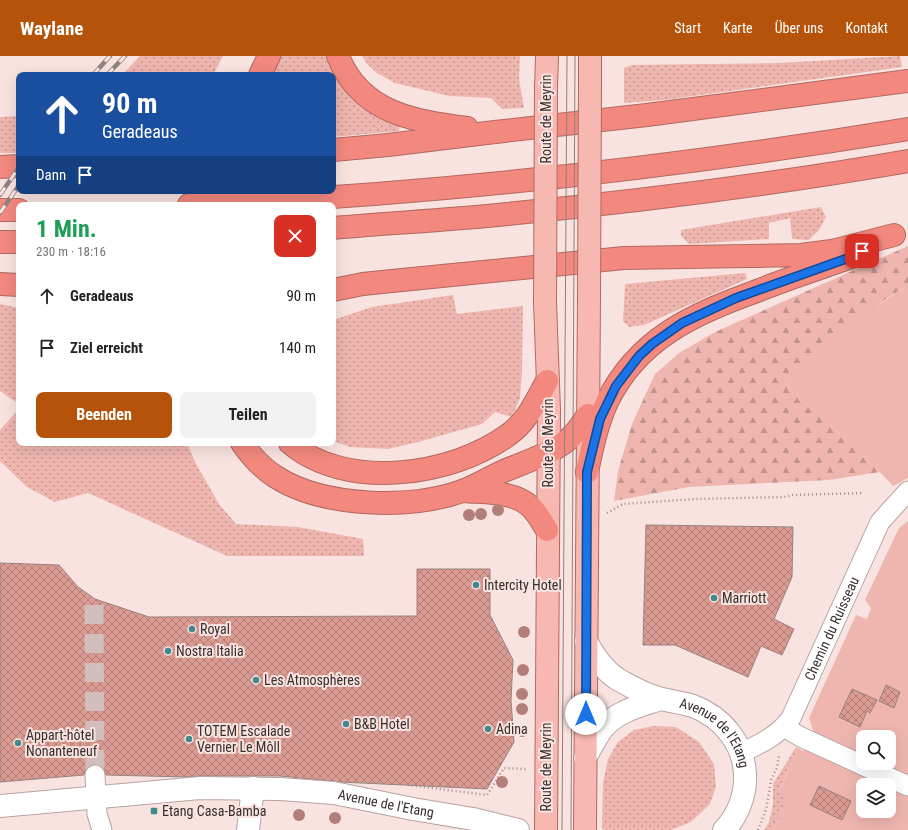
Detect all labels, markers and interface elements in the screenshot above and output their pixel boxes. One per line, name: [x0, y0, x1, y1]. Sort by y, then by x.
text: Waylane: [20, 17, 83, 40]
text: Start: [674, 20, 701, 36]
text: Karte: [723, 20, 753, 36]
text: Über uns: [775, 20, 823, 36]
text: Kontakt: [845, 20, 888, 36]
street label: Route de Meyrin: [538, 74, 554, 164]
text: 90 m: [102, 87, 158, 120]
icon: ahead: [36, 88, 88, 140]
text: Geradeaus: [102, 121, 178, 142]
icon: arrive: [74, 164, 96, 186]
text: Dann: [36, 166, 66, 184]
text: 1 Min.: [36, 215, 97, 243]
button: close: [274, 215, 316, 257]
pin: [845, 234, 879, 268]
icon: arrive: [851, 240, 873, 262]
text: 230 m · 18:16: [36, 244, 106, 259]
icon: ahead: [36, 285, 58, 307]
text: Geradeaus: [70, 287, 134, 305]
text: 90 m: [286, 287, 316, 305]
icon: arrive: [36, 337, 58, 359]
text: Ziel erreicht: [70, 339, 143, 357]
text: 140 m: [279, 339, 316, 357]
button: Beenden: [36, 392, 172, 438]
button: Teilen: [180, 392, 316, 438]
street label: Route de Meyrin: [540, 398, 556, 488]
street label: Chemin du Ruisseau: [801, 574, 862, 683]
place label: Intercity Hotel: [484, 577, 562, 593]
marker: Intercity Hotel: [471, 580, 481, 590]
place label: Marriott: [722, 590, 766, 606]
marker: Marriott: [709, 593, 719, 603]
place label: Royal: [200, 621, 230, 637]
marker: Royal: [187, 624, 197, 634]
place label: Nostra Italia: [176, 643, 244, 659]
marker: Nostra Italia: [163, 646, 173, 656]
place label: Les Atmosphères: [264, 672, 360, 688]
marker: Les Atmosphères: [251, 675, 261, 685]
position arrow: [565, 693, 607, 735]
street label: Avenue de l'Etang: [678, 695, 752, 769]
place label: B&B Hotel: [354, 716, 410, 732]
marker: B&B Hotel: [341, 719, 351, 729]
place label: Adina: [496, 721, 528, 737]
street label: Route de Meyrin: [538, 722, 554, 812]
place label: TOTEM Escalade Vernier Le Môll: [197, 723, 291, 755]
marker: Adina: [483, 724, 493, 734]
place label: Appart-hôtel Nonanteneuf: [26, 727, 98, 759]
map controls: [856, 730, 896, 818]
button: search: [856, 730, 896, 770]
marker: TOTEM Escalade Vernier Le Môll: [184, 734, 194, 744]
marker: Appart-hôtel Nonanteneuf: [13, 738, 23, 748]
button: layers: [856, 778, 896, 818]
street label: Avenue de l'Etang: [337, 786, 435, 820]
place label: Etang Casa-Bamba: [162, 803, 266, 819]
marker: Etang Casa-Bamba: [149, 806, 159, 816]

